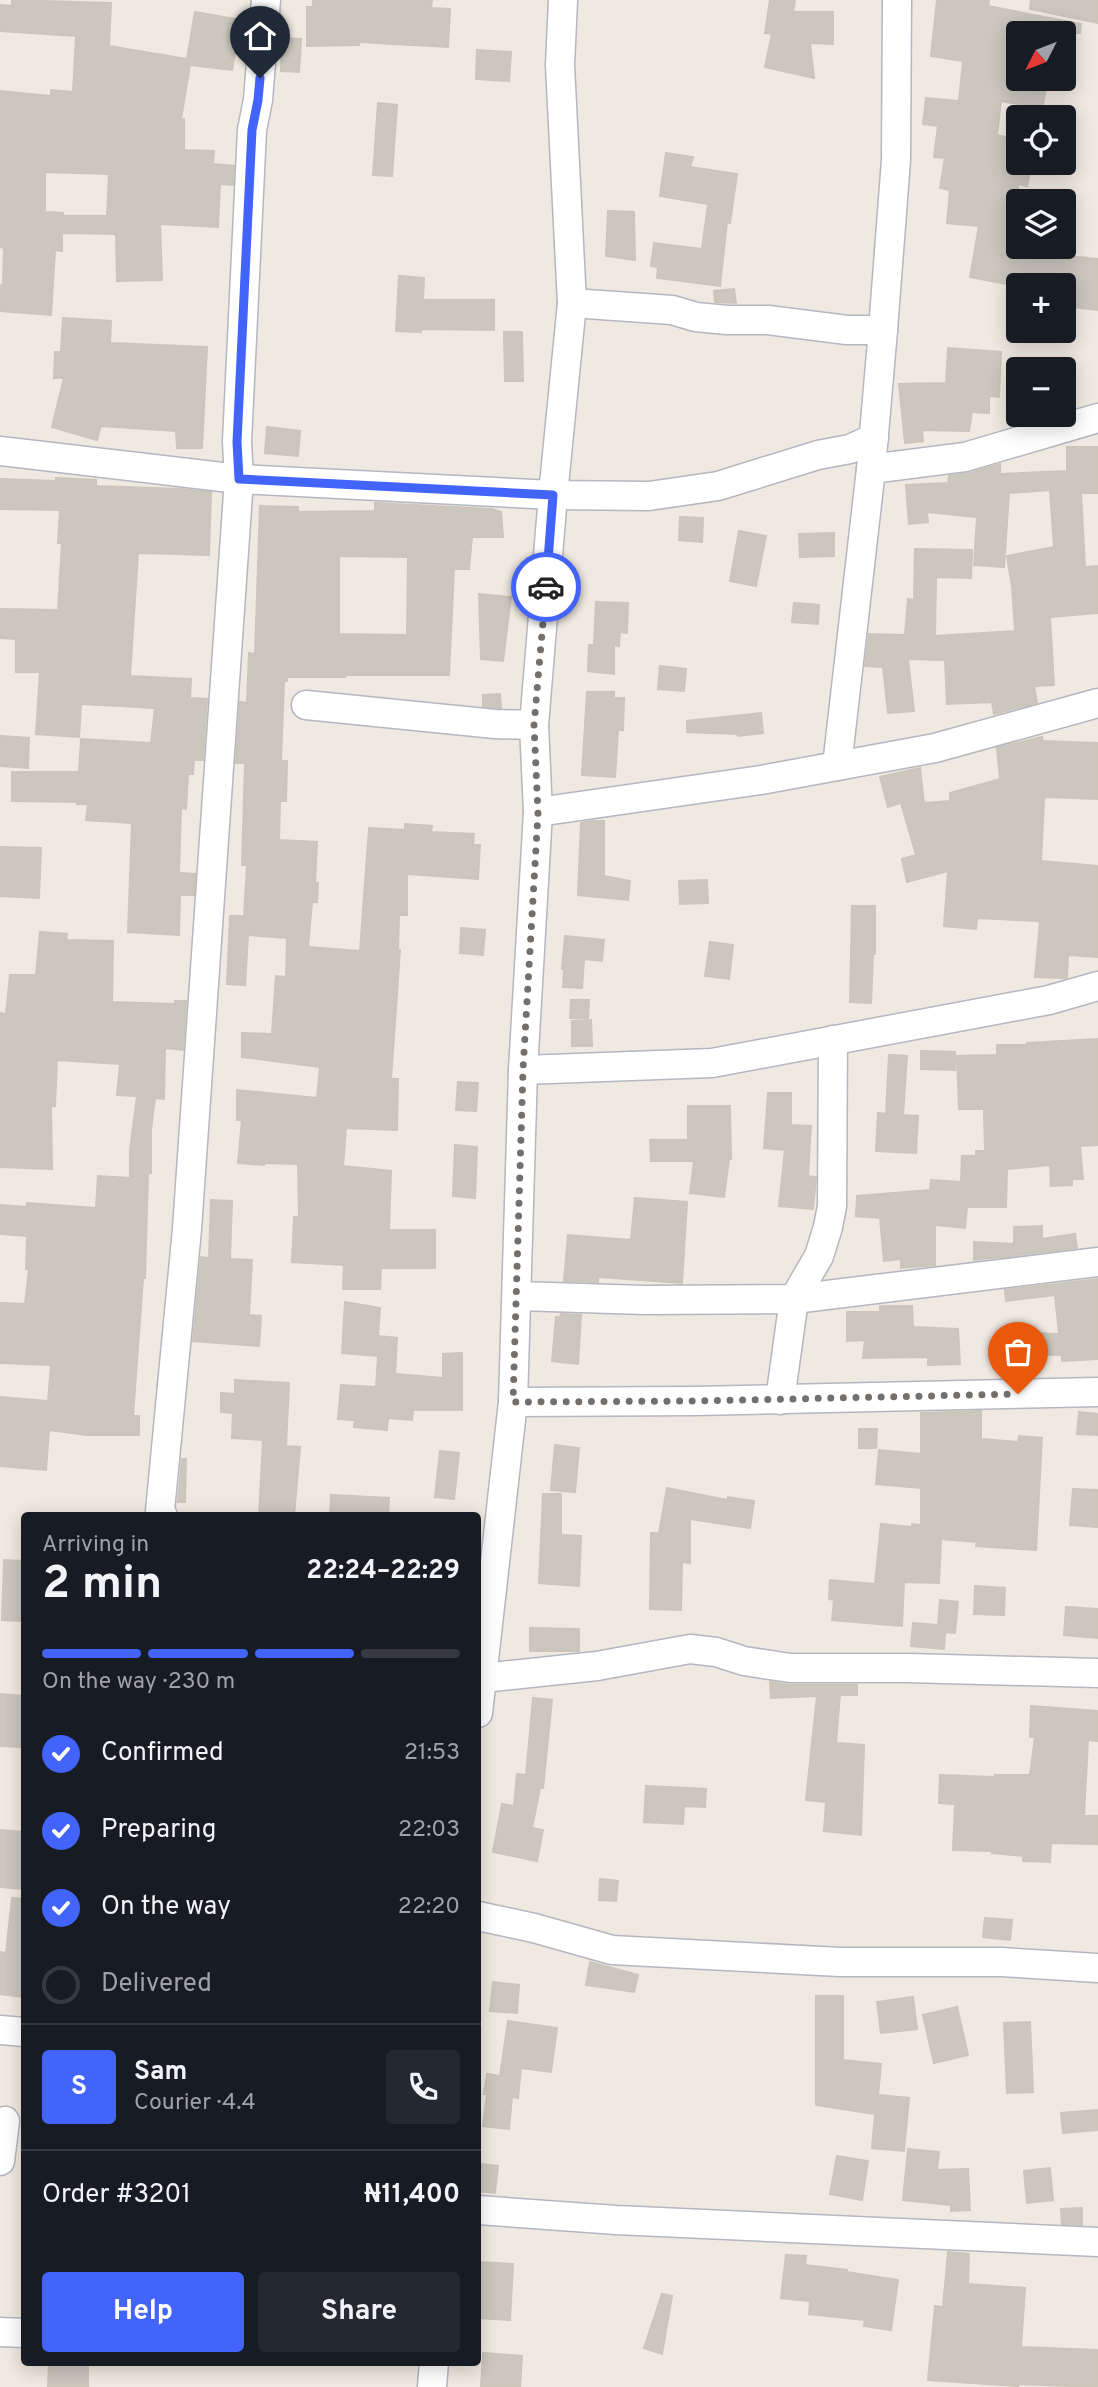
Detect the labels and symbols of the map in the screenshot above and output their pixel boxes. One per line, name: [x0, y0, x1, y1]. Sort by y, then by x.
pin: [230, 6, 290, 78]
north arrow: [1006, 21, 1076, 91]
courier: [511, 552, 581, 622]
pin: [988, 1322, 1048, 1394]

